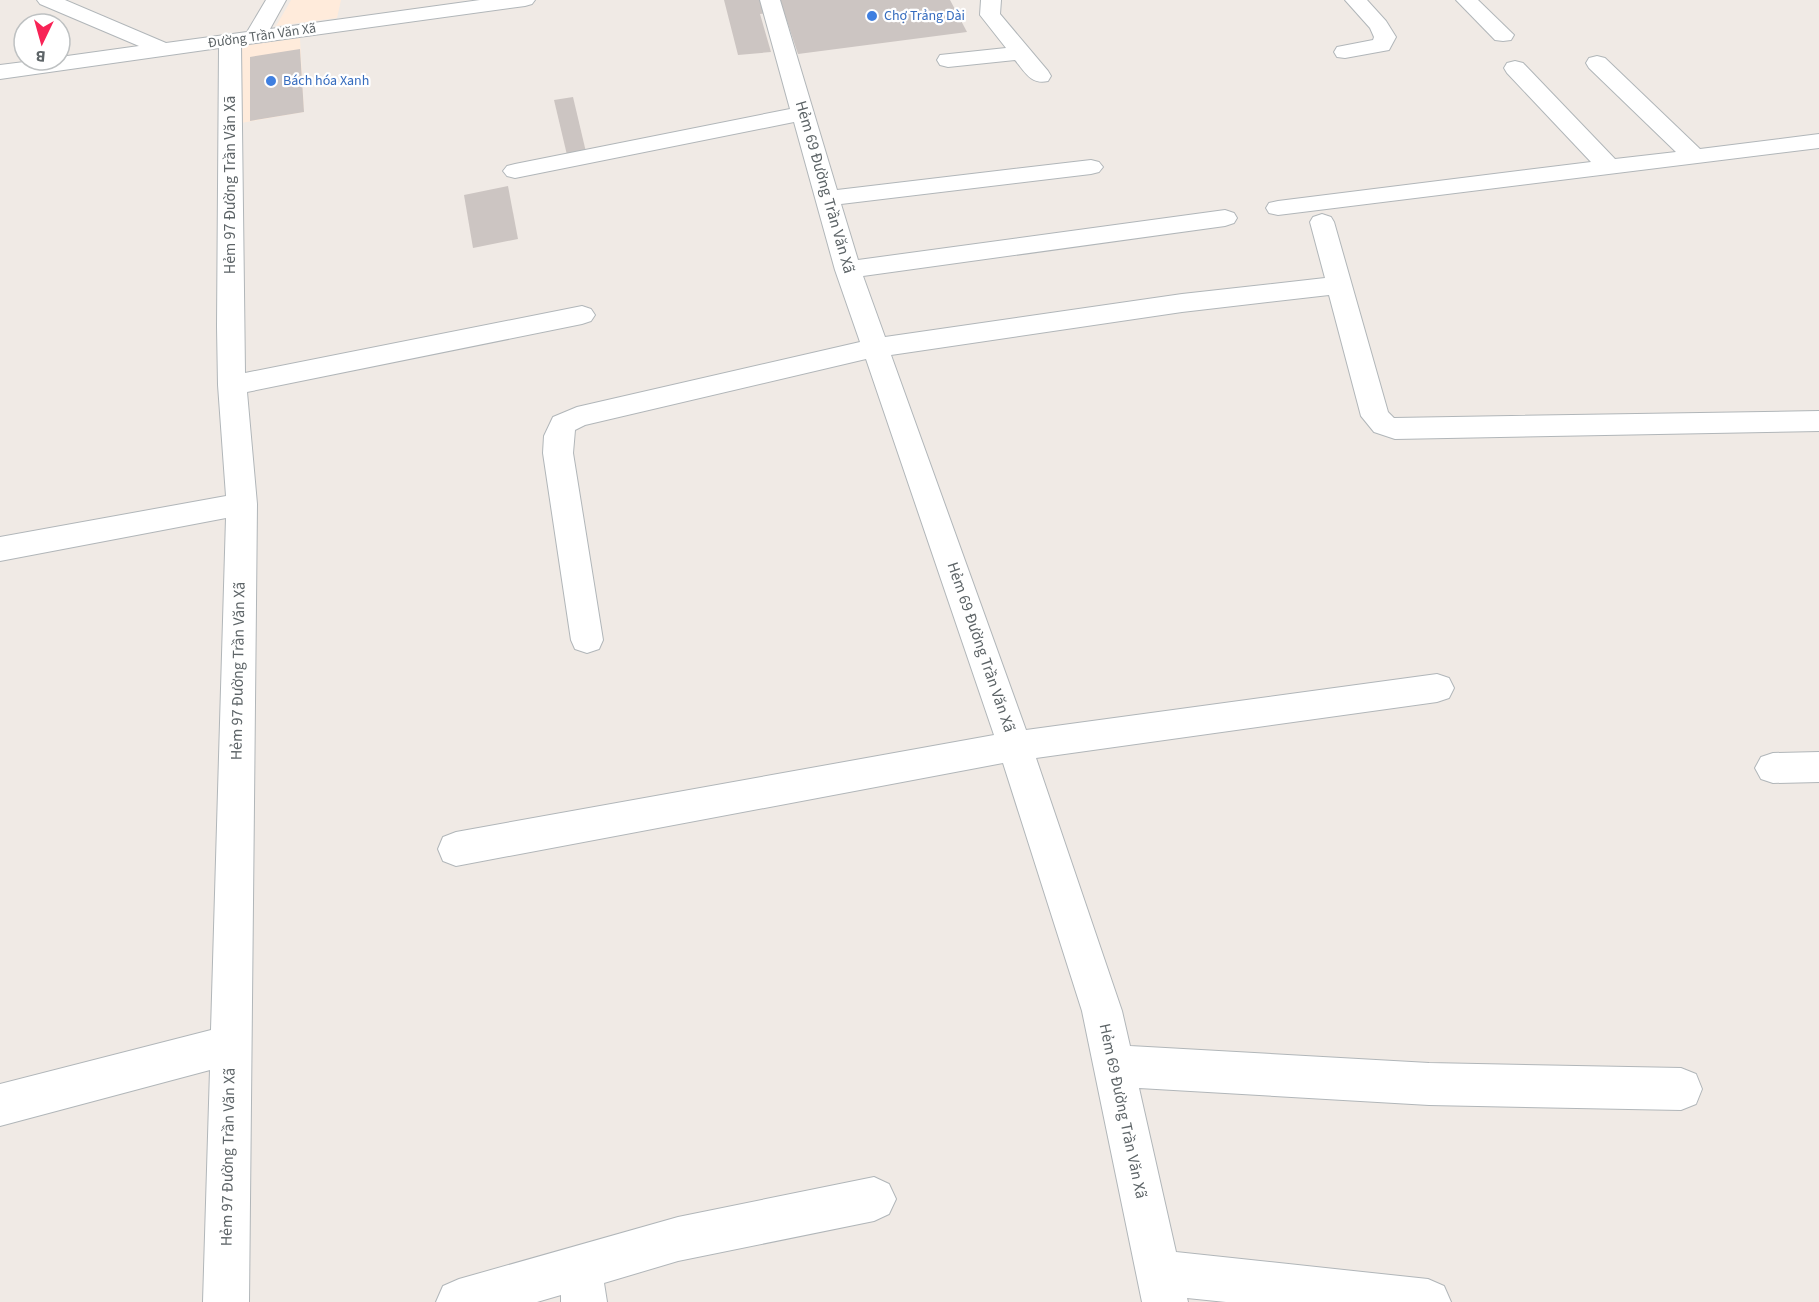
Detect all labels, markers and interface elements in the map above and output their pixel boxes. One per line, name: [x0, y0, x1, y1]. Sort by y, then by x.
place label: Chợ Trảng Dài: [884, 6, 965, 26]
marker: Chợ Trảng Dài: [865, 9, 879, 23]
north arrow: [12, 12, 72, 72]
street label: Đường Trần Văn Xã: [207, 19, 317, 53]
text: B: [35, 45, 47, 67]
place label: Bách hóa Xanh: [283, 71, 369, 91]
marker: Bách hóa Xanh: [264, 74, 278, 88]
street label: Hẻm 97 Đường Trần Văn Xã: [219, 96, 241, 274]
street label: Hẻm 69 Đường Trần Văn Xã: [790, 98, 860, 276]
street label: Hẻm 69 Đường Trần Văn Xã: [942, 559, 1020, 735]
street label: Hẻm 97 Đường Trần Văn Xã: [225, 582, 251, 760]
street label: Hẻm 69 Đường Trần Văn Xã: [1094, 1021, 1152, 1201]
street label: Hẻm 97 Đường Trần Văn Xã: [215, 1068, 241, 1246]

